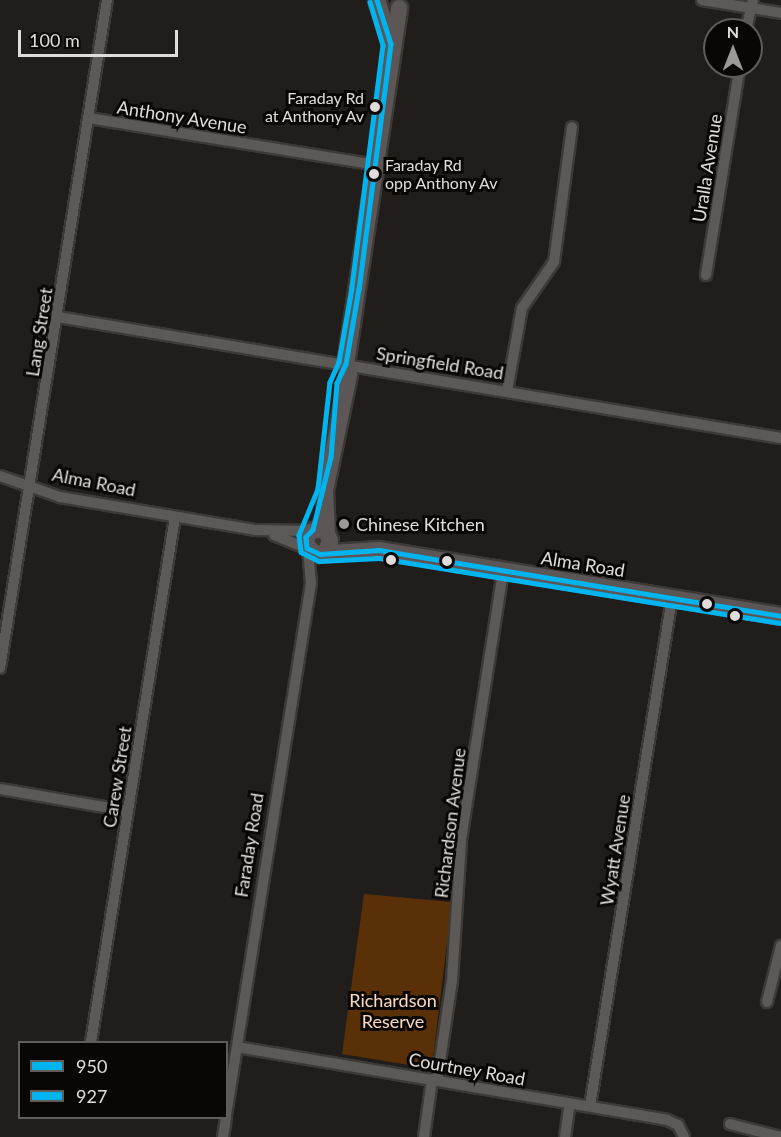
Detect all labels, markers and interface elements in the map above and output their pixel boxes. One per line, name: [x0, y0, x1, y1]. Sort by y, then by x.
scale bar: [21, 18, 182, 56]
north arrow: [703, 18, 763, 78]
text: N: [727, 22, 739, 41]
text: 100 m: [29, 29, 80, 51]
place label: Faraday Rd at Anthony Av: [263, 88, 364, 126]
street label: Anthony Avenue: [115, 96, 249, 138]
marker: Faraday Rd at Anthony Av: [369, 101, 381, 113]
street label: Uralla Avenue: [688, 112, 726, 224]
place label: Faraday Rd opp Anthony Av: [385, 155, 499, 193]
marker: Faraday Rd opp Anthony Av: [368, 168, 380, 180]
street label: Lang Street: [21, 286, 57, 378]
street label: Springfield Road: [375, 342, 505, 384]
street label: Alma Road: [50, 463, 138, 501]
place label: Chinese Kitchen: [356, 513, 485, 535]
marker: Chinese Kitchen: [337, 517, 351, 531]
street label: Alma Road: [539, 547, 627, 581]
unlabelled marker: [385, 554, 397, 566]
unlabelled marker: [441, 555, 453, 567]
unlabelled marker: [701, 598, 713, 610]
unlabelled marker: [729, 610, 741, 622]
street label: Carew Street: [98, 725, 136, 829]
street label: Richardson Avenue: [430, 746, 470, 900]
street label: Faraday Road: [230, 791, 268, 899]
street label: Wyatt Avenue: [596, 793, 634, 907]
park label: Richardson Reserve: [349, 990, 437, 1032]
legend: [18, 1041, 228, 1119]
street label: Courtney Road: [407, 1048, 527, 1090]
text: 950: [76, 1055, 107, 1077]
text: 927: [76, 1085, 107, 1107]

